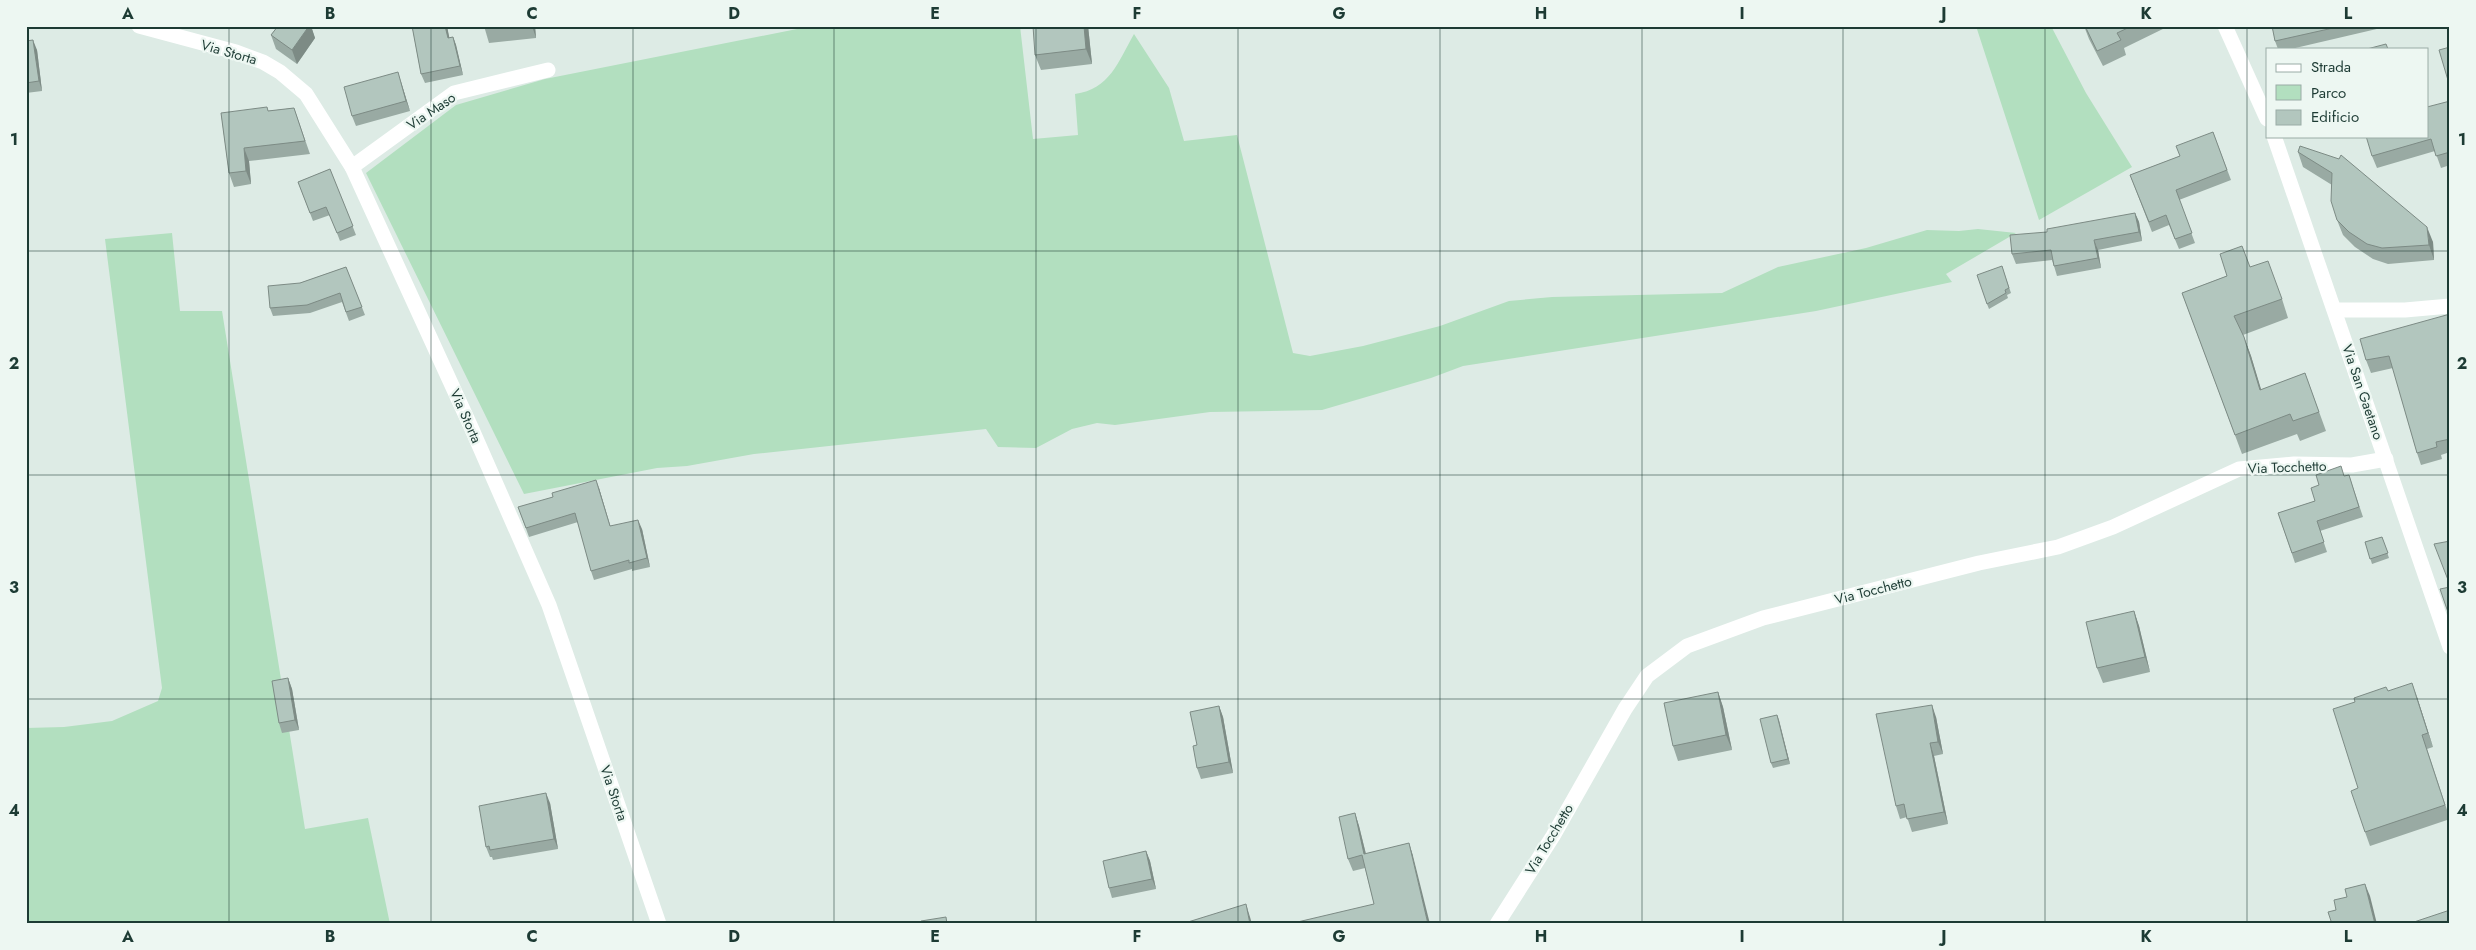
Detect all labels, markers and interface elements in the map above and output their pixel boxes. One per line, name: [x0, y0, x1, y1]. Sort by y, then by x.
text: A: [121, 2, 134, 25]
text: B: [325, 2, 335, 25]
text: C: [526, 2, 538, 25]
text: D: [728, 2, 740, 25]
text: E: [930, 2, 940, 25]
text: F: [1133, 2, 1141, 25]
text: G: [1332, 2, 1346, 25]
text: H: [1535, 2, 1547, 25]
text: I: [1739, 2, 1745, 25]
text: J: [1938, 2, 1947, 25]
text: K: [2140, 2, 2152, 25]
text: L: [2344, 2, 2353, 25]
street label: Via Storta: [199, 34, 259, 70]
legend: [2266, 48, 2428, 138]
text: Strada: [2311, 56, 2351, 78]
text: Parco: [2311, 82, 2346, 104]
street label: Via Maso: [403, 87, 460, 135]
text: Edificio: [2311, 106, 2359, 128]
text: 1: [10, 128, 18, 151]
text: 1: [2458, 128, 2466, 151]
street label: Via San Gaetano: [2337, 342, 2389, 443]
text: 2: [9, 352, 19, 375]
text: 2: [2457, 352, 2467, 375]
street label: Via Storta: [445, 386, 487, 446]
street label: Via Tocchetto: [2247, 456, 2327, 478]
street label: Via Tocchetto: [1832, 571, 1914, 609]
text: 3: [9, 576, 19, 599]
text: 3: [2457, 576, 2467, 599]
street label: Via Storta: [595, 763, 633, 823]
text: 4: [8, 799, 20, 822]
text: 4: [2456, 799, 2468, 822]
street label: Via Tocchetto: [1520, 800, 1578, 878]
text: A: [121, 925, 134, 948]
text: B: [325, 925, 335, 948]
text: C: [526, 925, 538, 948]
text: D: [728, 925, 740, 948]
text: E: [930, 925, 940, 948]
text: F: [1133, 925, 1141, 948]
text: G: [1332, 925, 1346, 948]
text: H: [1535, 925, 1547, 948]
text: I: [1739, 925, 1745, 948]
text: J: [1938, 925, 1947, 948]
text: K: [2140, 925, 2152, 948]
text: L: [2344, 925, 2353, 948]

